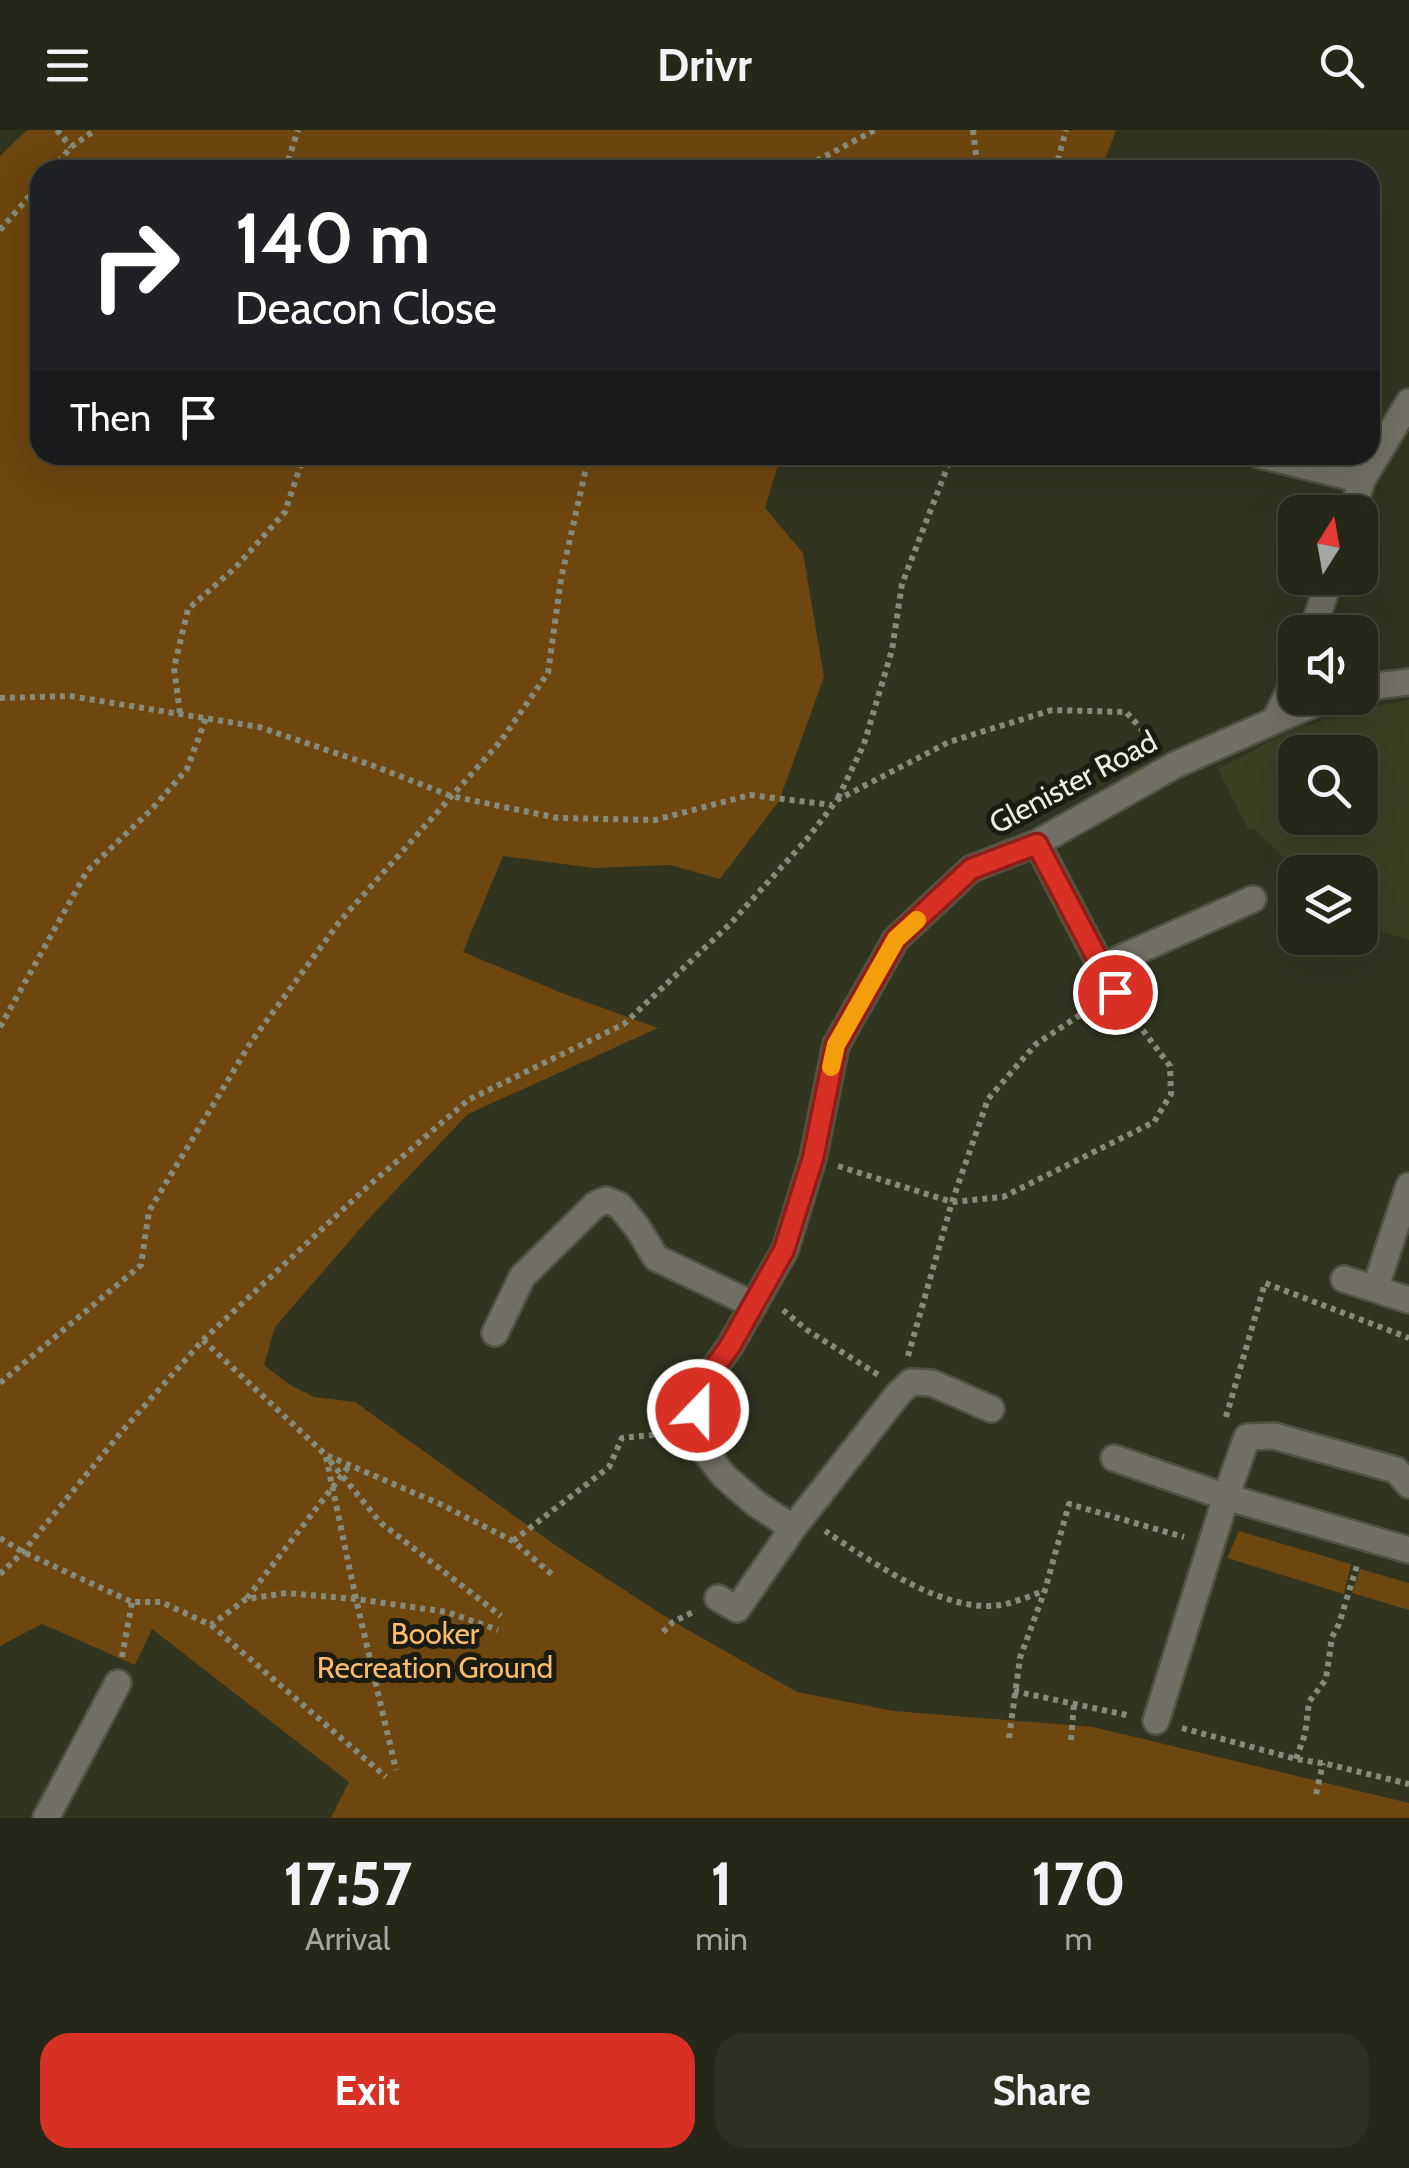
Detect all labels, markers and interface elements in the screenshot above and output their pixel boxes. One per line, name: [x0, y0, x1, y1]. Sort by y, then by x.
icon: menu: [40, 38, 95, 93]
text: Drivr: [657, 38, 752, 92]
icon: search: [1314, 38, 1369, 93]
text: 140 m: [235, 195, 430, 281]
icon: right: [70, 200, 200, 330]
text: Deacon Close: [235, 281, 497, 335]
icon: arrive: [171, 390, 226, 445]
text: Then: [70, 394, 151, 441]
north arrow: [1278, 495, 1378, 595]
map controls: [1278, 495, 1378, 955]
button: sound: [1278, 615, 1378, 715]
street label: Glenister Road: [983, 722, 1163, 842]
button: search: [1278, 735, 1378, 835]
button: layers: [1278, 855, 1378, 955]
pin: [1073, 950, 1158, 1035]
icon: arrive: [1088, 965, 1143, 1020]
position arrow: [646, 1358, 750, 1462]
park label: Booker Recreation Ground: [317, 1615, 553, 1686]
text: 17:57: [283, 1847, 412, 1920]
text: 1: [711, 1847, 733, 1920]
text: 170: [1031, 1847, 1126, 1920]
text: Arrival: [305, 1919, 390, 1958]
text: min: [695, 1919, 748, 1958]
text: m: [1064, 1919, 1093, 1958]
button: Exit: [40, 2033, 695, 2148]
button: Share: [715, 2033, 1369, 2148]

